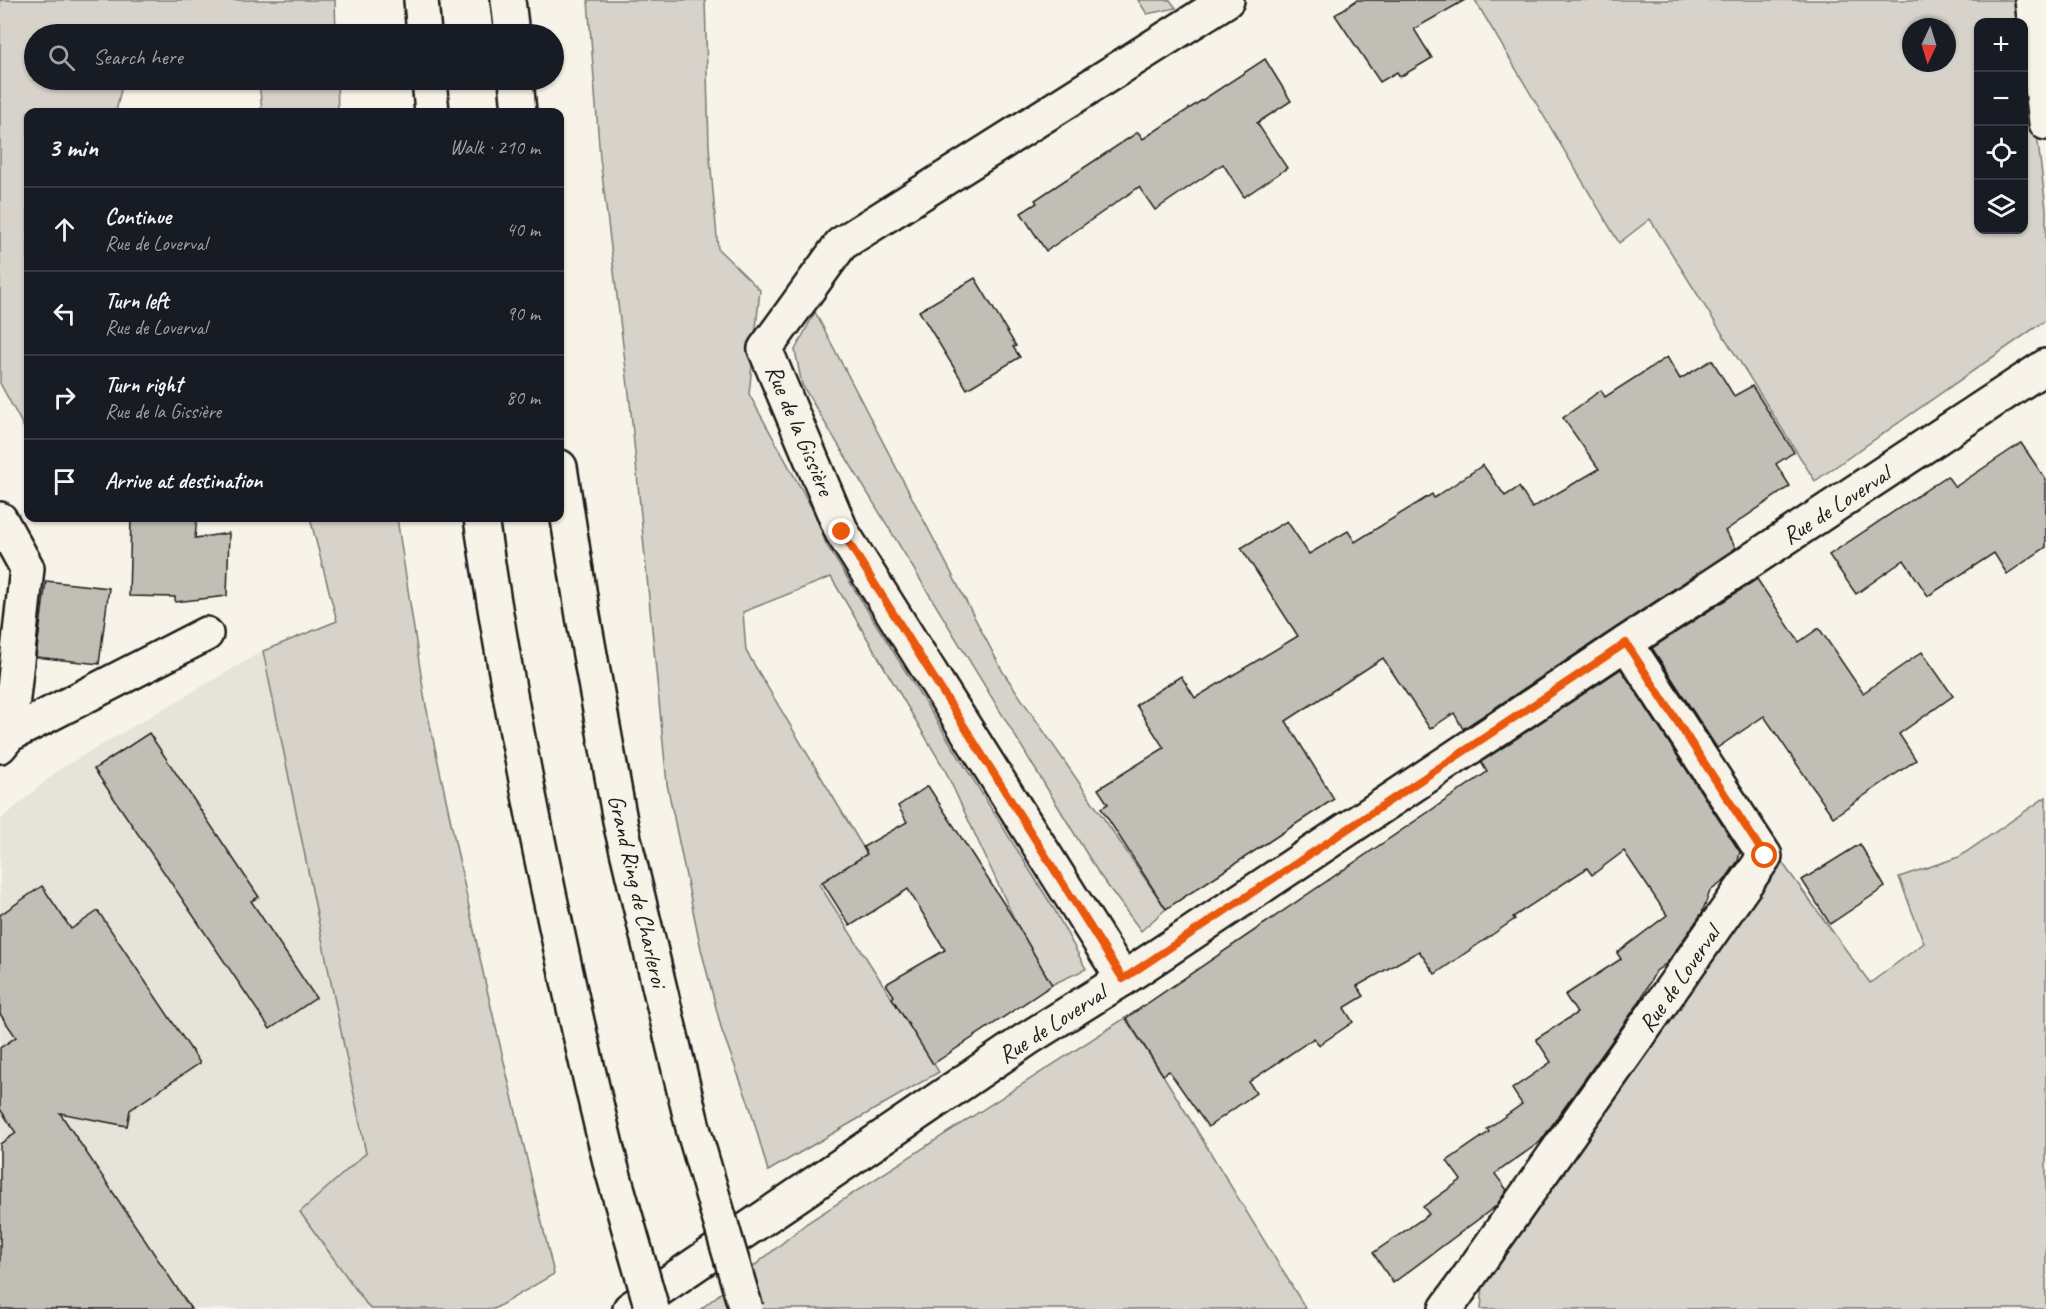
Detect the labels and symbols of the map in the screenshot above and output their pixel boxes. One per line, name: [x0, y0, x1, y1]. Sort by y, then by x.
north arrow: [1902, 18, 1956, 72]
street label: Rue de la Gissière: [759, 360, 842, 502]
street label: Rue de Loverval: [1776, 457, 1899, 551]
route end: [828, 518, 854, 544]
street label: Grand Ring de Charleroi: [601, 792, 675, 992]
route start: [1751, 842, 1777, 868]
street label: Rue de Loverval: [1632, 917, 1729, 1038]
street label: Rue de Loverval: [992, 976, 1115, 1070]

